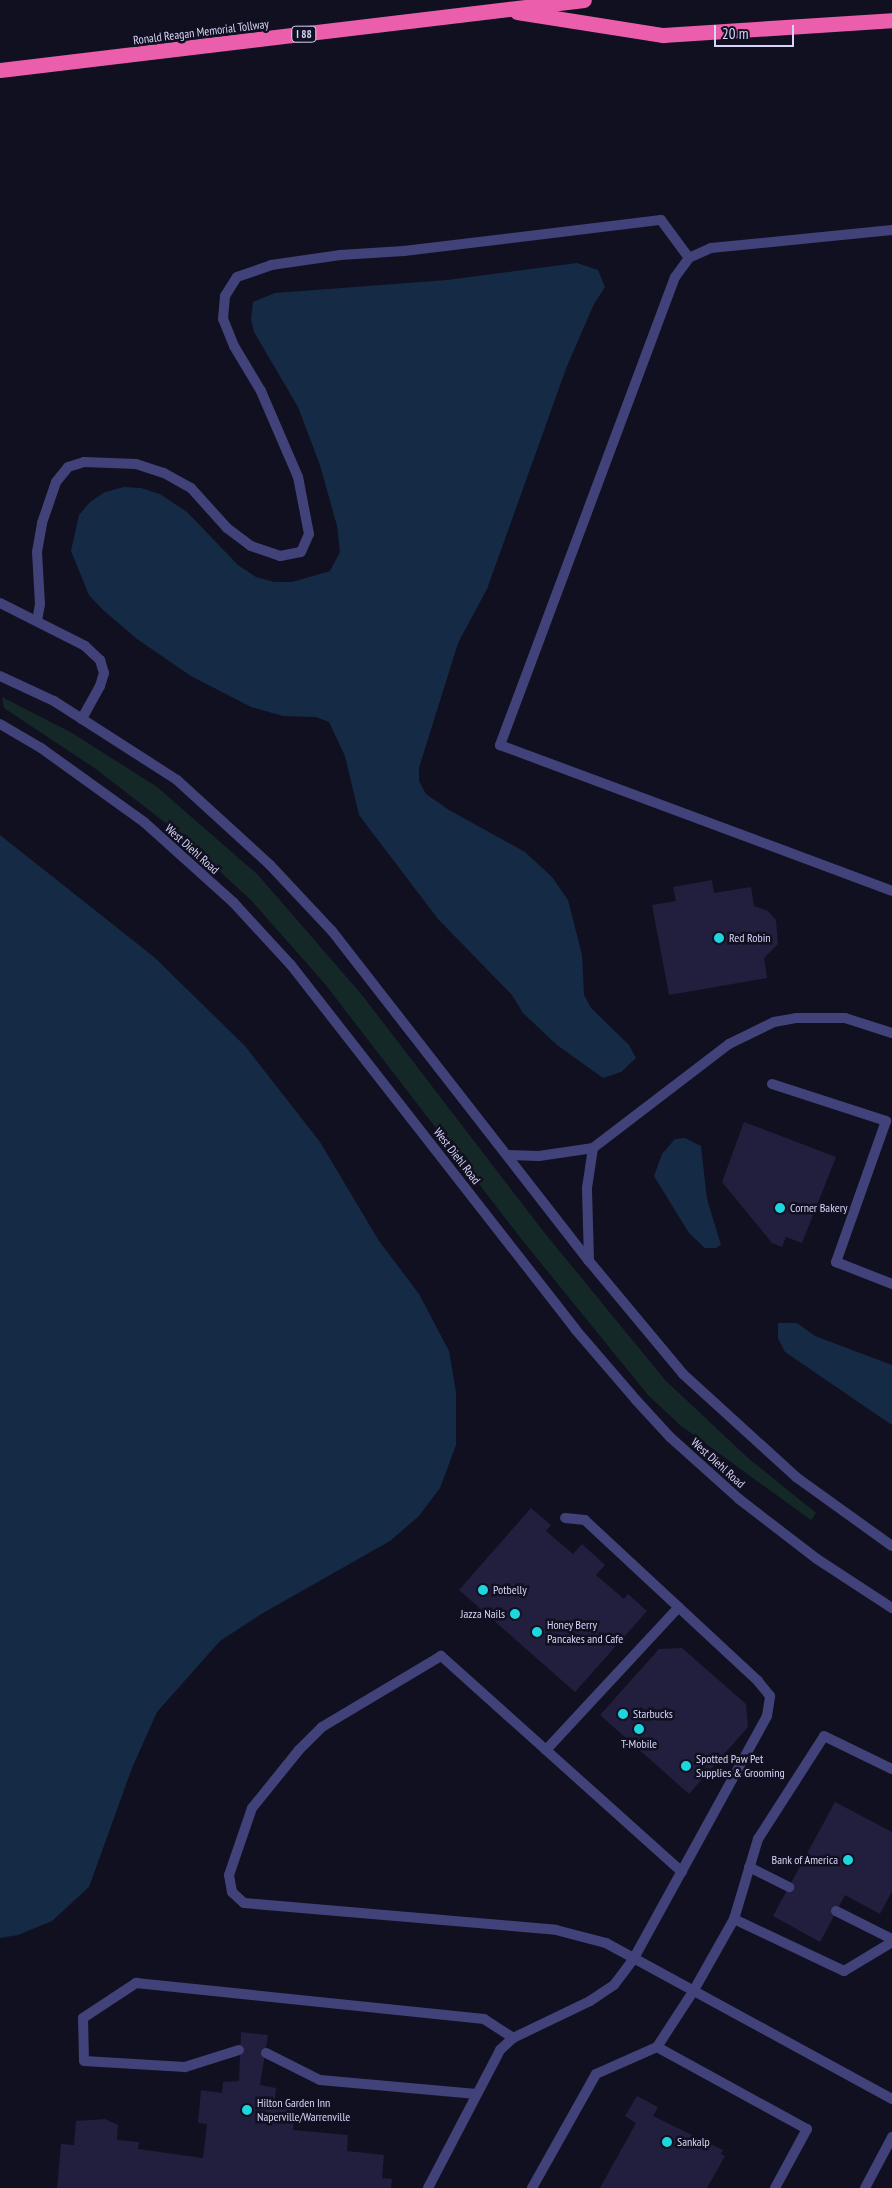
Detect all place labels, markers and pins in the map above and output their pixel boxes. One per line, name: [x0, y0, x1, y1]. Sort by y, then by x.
place label: Red Robin: [729, 931, 771, 945]
marker: Red Robin: [713, 932, 725, 944]
place label: Corner Bakery: [790, 1201, 847, 1215]
marker: Corner Bakery: [774, 1202, 786, 1214]
place label: Potbelly: [493, 1583, 527, 1597]
marker: Potbelly: [477, 1584, 489, 1596]
place label: Jazza Nails: [461, 1607, 505, 1621]
marker: Jazza Nails: [509, 1608, 521, 1620]
place label: Honey Berry Pancakes and Cafe: [547, 1618, 623, 1646]
marker: Honey Berry Pancakes and Cafe: [531, 1626, 543, 1638]
place label: Starbucks: [633, 1707, 673, 1721]
marker: Starbucks: [617, 1708, 629, 1720]
marker: T-Mobile: [633, 1723, 645, 1735]
place label: T-Mobile: [621, 1737, 657, 1751]
place label: Spotted Paw Pet Supplies & Grooming: [696, 1752, 785, 1780]
marker: Spotted Paw Pet Supplies & Grooming: [680, 1760, 692, 1772]
place label: Bank of America: [771, 1853, 838, 1867]
marker: Bank of America: [842, 1854, 854, 1866]
place label: Hilton Garden Inn Naperville/Warrenville: [257, 2096, 350, 2124]
marker: Hilton Garden Inn Naperville/Warrenville: [241, 2104, 253, 2116]
place label: Sankalp: [677, 2135, 710, 2149]
marker: Sankalp: [661, 2136, 673, 2148]

